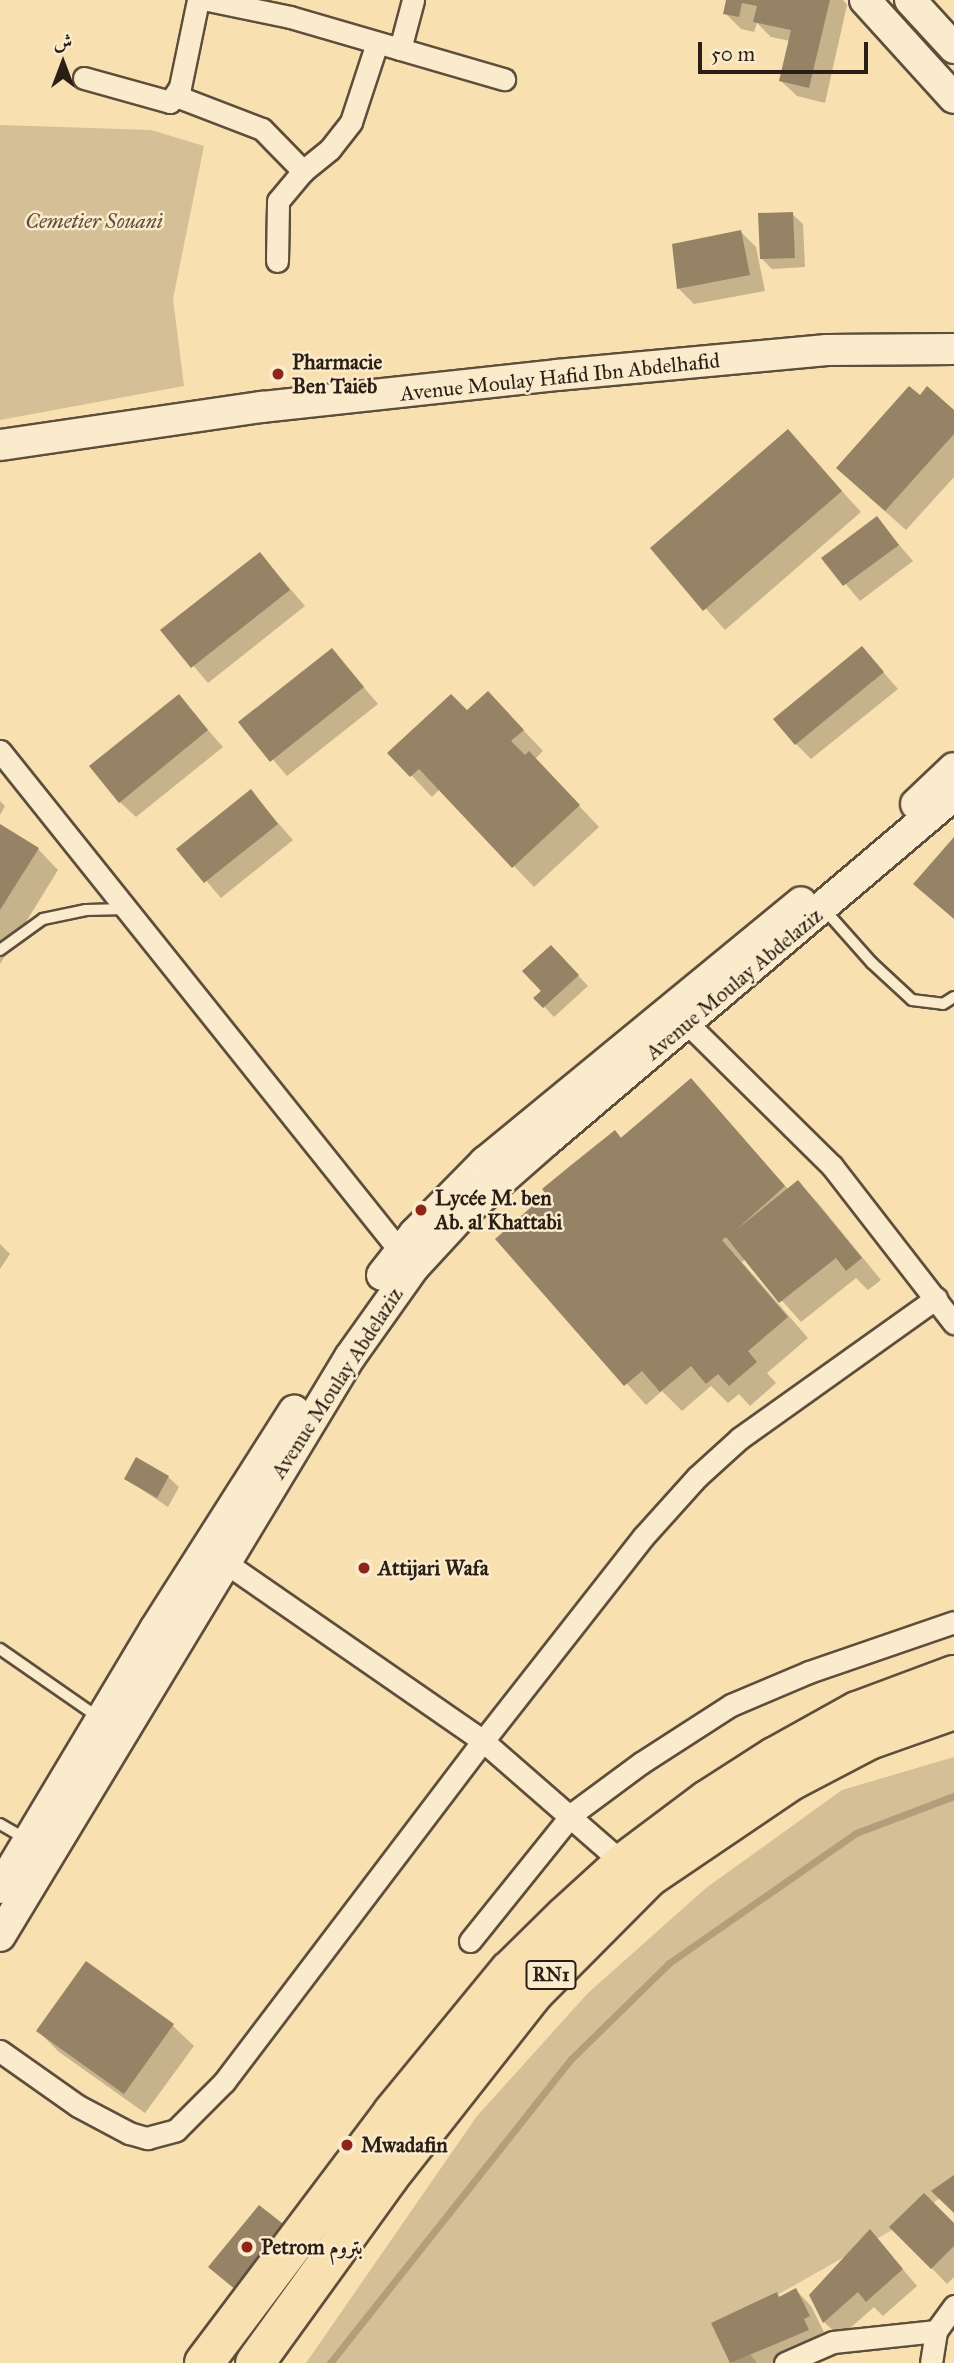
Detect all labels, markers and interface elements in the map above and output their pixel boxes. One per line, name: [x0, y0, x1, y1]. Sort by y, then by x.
north arrow: [28, 28, 98, 98]
scale bar: [702, 28, 872, 72]
text: ش: [54, 30, 72, 53]
text: 50 m: [711, 41, 755, 67]
park label: Cemetier Souani: [25, 208, 163, 234]
street label: Avenue Moulay Hafid Ibn Abdelhafid: [399, 348, 721, 406]
place label: Pharmacie Ben Taieb: [292, 349, 382, 399]
marker: Pharmacie Ben Taieb: [270, 366, 286, 382]
street label: Avenue Moulay Abdelaziz: [641, 903, 827, 1065]
place label: Lycée M. ben Ab. al Khattabi: [435, 1185, 562, 1235]
marker: Lycée M. ben Ab. al Khattabi: [413, 1202, 429, 1218]
street label: Avenue Moulay Abdelaziz: [266, 1283, 408, 1483]
place label: Attijari Wafa: [378, 1555, 489, 1581]
marker: Attijari Wafa: [356, 1560, 372, 1576]
road number: RN1: [525, 1960, 577, 1991]
place label: Mwadafin: [361, 2132, 448, 2158]
marker: Mwadafin: [339, 2137, 355, 2153]
place label: Petrom بتروم: [261, 2234, 363, 2260]
marker: Petrom بتروم: [239, 2239, 255, 2255]

